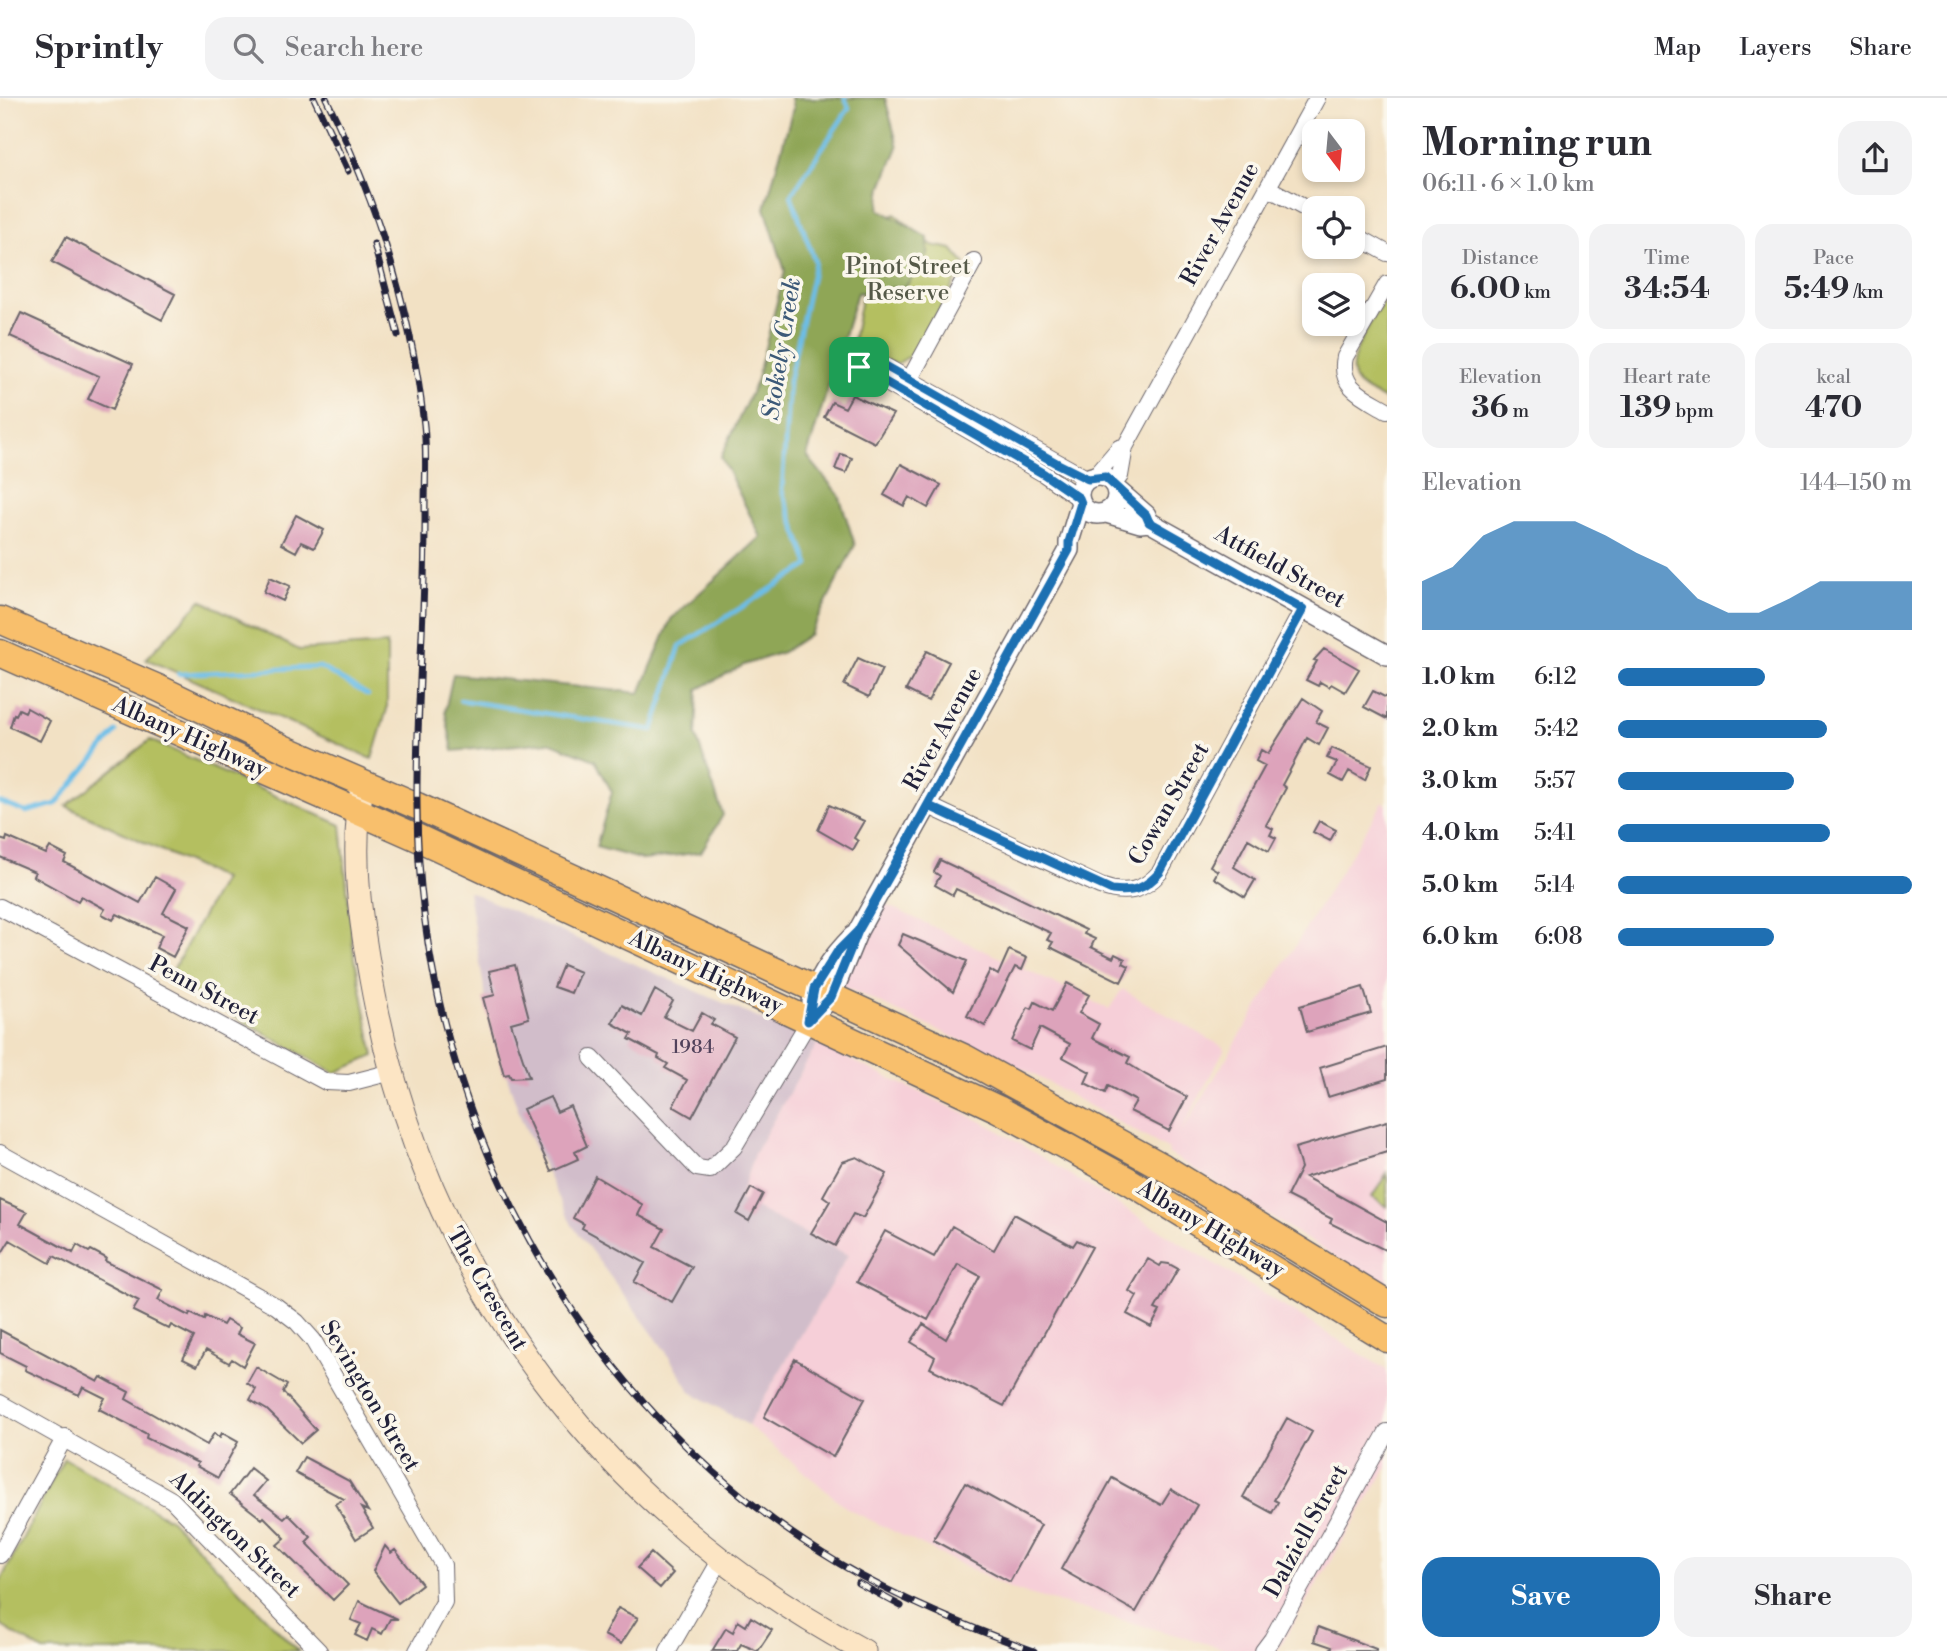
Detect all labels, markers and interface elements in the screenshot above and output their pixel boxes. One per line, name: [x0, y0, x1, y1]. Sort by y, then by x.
search box: [205, 17, 695, 80]
text: Sprintly: [35, 28, 163, 69]
icon: search: [229, 29, 267, 67]
text: Search here: [285, 32, 423, 64]
text: Map: [1654, 33, 1701, 63]
text: Layers: [1739, 33, 1811, 63]
text: Share: [1849, 33, 1912, 63]
north arrow: [1302, 119, 1365, 182]
map controls: [1302, 119, 1365, 336]
text: Morning run: [1422, 120, 1652, 167]
button: share: [1838, 121, 1912, 195]
street label: River Avenue: [1175, 157, 1265, 291]
text: 06:11 · 6 × 1.0 km: [1422, 170, 1595, 198]
button: locate: [1302, 196, 1365, 259]
text: Distance: [1462, 246, 1539, 270]
text: Time: [1644, 246, 1690, 270]
text: Pace: [1813, 246, 1854, 270]
park label: Pinot Street Reserve: [845, 253, 971, 307]
text: 6.00: [1450, 270, 1520, 308]
text: 34:54: [1624, 270, 1710, 308]
text: 5:49: [1784, 270, 1850, 308]
button: layers: [1302, 273, 1365, 336]
water label: Stokely Creek: [756, 276, 808, 422]
text: km: [1520, 280, 1551, 304]
text: /km: [1850, 280, 1884, 304]
pin: [829, 337, 889, 397]
icon: arrive: [840, 348, 878, 386]
text: Elevation: [1459, 365, 1541, 389]
text: Heart rate: [1623, 365, 1711, 389]
text: kcal: [1816, 365, 1851, 389]
text: 36: [1472, 389, 1509, 427]
text: 139: [1620, 389, 1671, 427]
text: 470: [1805, 389, 1862, 427]
text: m: [1509, 399, 1529, 423]
text: bpm: [1671, 399, 1714, 423]
text: Elevation: [1422, 469, 1522, 497]
text: 144–150 m: [1800, 469, 1912, 497]
street label: Attfield Street: [1209, 519, 1350, 614]
street label: River Avenue: [898, 662, 988, 796]
text: 1.0 km: [1422, 663, 1495, 691]
text: 6:12: [1534, 663, 1577, 691]
street label: Albany Highway: [107, 690, 273, 784]
text: 2.0 km: [1422, 715, 1498, 743]
text: 5:42: [1534, 715, 1579, 743]
street label: Cowan Street: [1123, 738, 1215, 870]
text: 3.0 km: [1422, 767, 1498, 795]
text: 5:57: [1534, 767, 1575, 795]
text: 4.0 km: [1422, 819, 1499, 847]
text: 5:41: [1534, 819, 1575, 847]
text: 5.0 km: [1422, 871, 1498, 899]
text: 5:14: [1534, 871, 1575, 899]
text: 6.0 km: [1422, 923, 1498, 951]
text: 6:08: [1534, 923, 1582, 951]
street label: Albany Highway: [624, 924, 788, 1020]
street label: Penn Street: [144, 949, 264, 1031]
house number: 1984: [672, 1035, 714, 1059]
street label: Albany Highway: [1131, 1173, 1290, 1284]
street label: The Crescent: [440, 1222, 534, 1356]
street label: Sevington Street: [314, 1315, 426, 1477]
street label: Dalziell Street: [1258, 1460, 1354, 1602]
street label: Aldington Street: [163, 1465, 306, 1604]
button: Save: [1422, 1557, 1660, 1637]
button: Share: [1674, 1557, 1912, 1637]

